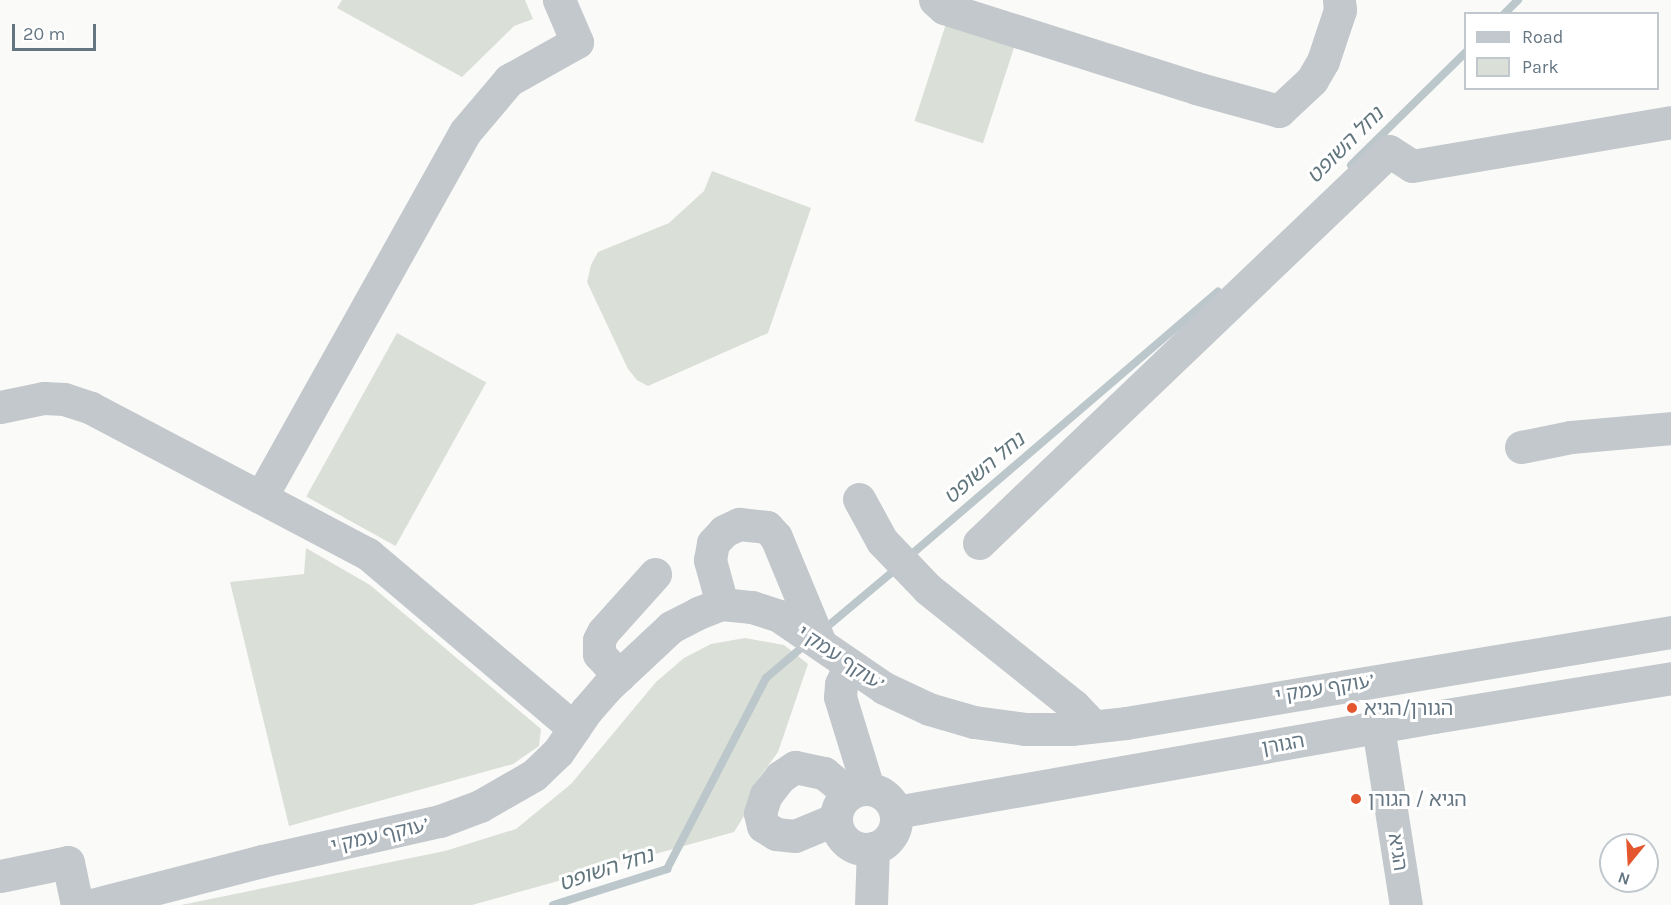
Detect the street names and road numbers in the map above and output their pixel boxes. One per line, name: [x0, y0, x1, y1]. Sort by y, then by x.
street label: עוקף עמק י’: [793, 620, 889, 696]
street label: עוקף עמק י’: [1274, 668, 1376, 708]
street label: הגורן: [1260, 728, 1306, 760]
street label: עוקף עמק י’: [329, 812, 431, 858]
street label: הגיא: [1383, 831, 1413, 873]

